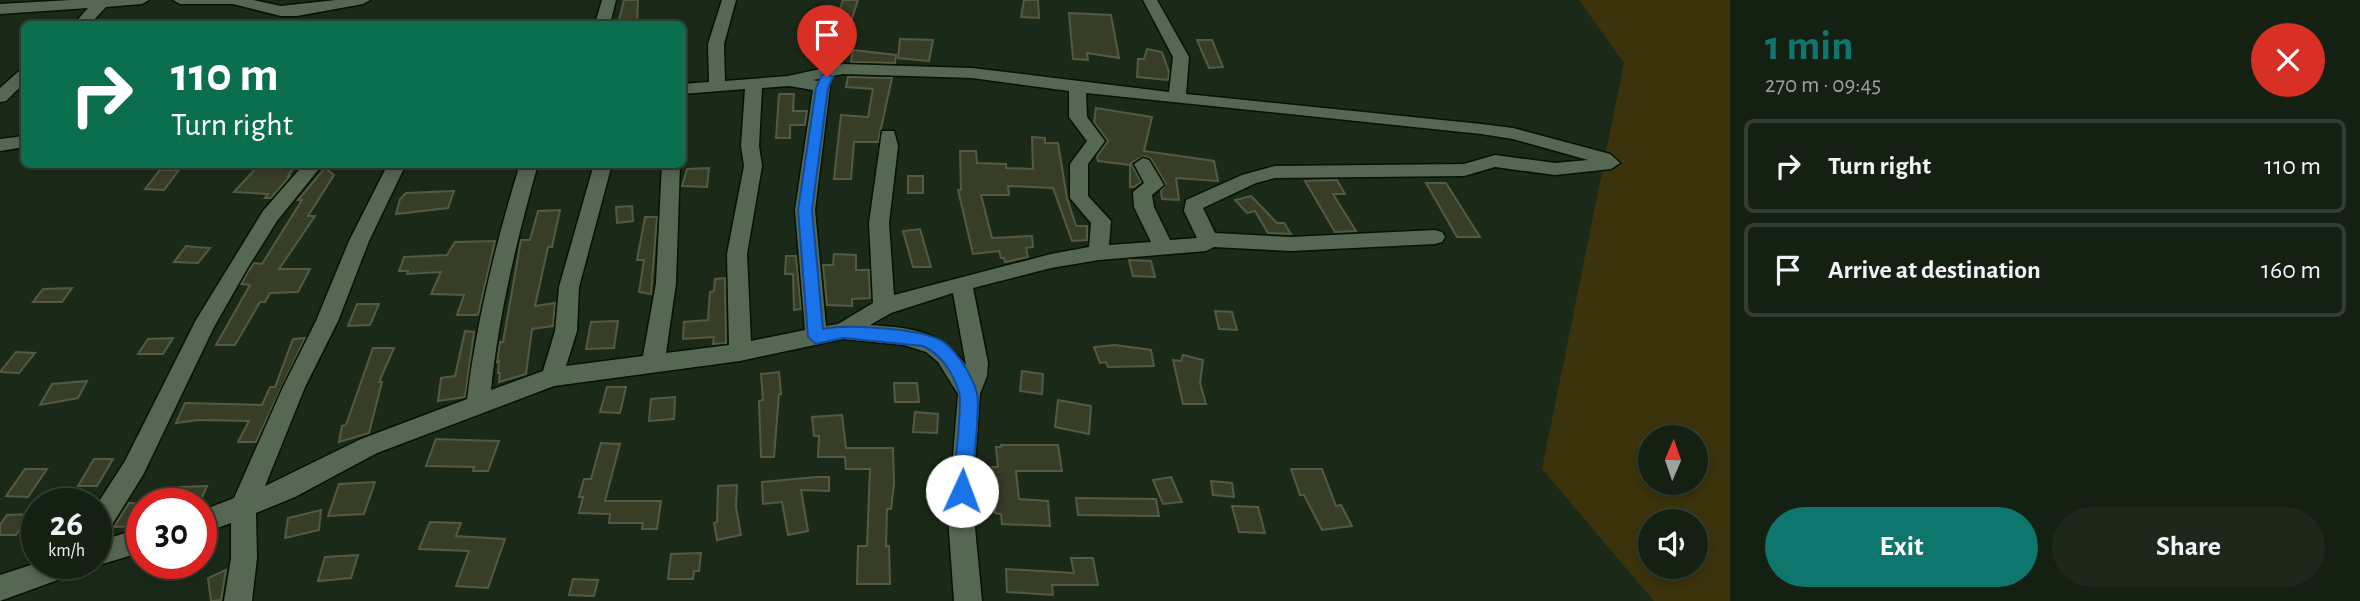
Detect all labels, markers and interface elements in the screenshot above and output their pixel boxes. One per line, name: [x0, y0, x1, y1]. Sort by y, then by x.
pin: [797, 5, 857, 77]
icon: arrive: [808, 16, 846, 54]
button: close: [2251, 23, 2325, 97]
text: 1 min: [1765, 25, 1854, 67]
icon: right: [56, 49, 147, 140]
text: 110 m: [171, 51, 279, 100]
text: 270 m · 09:45: [1765, 74, 1881, 97]
text: Turn right: [171, 109, 293, 141]
icon: right: [1769, 147, 1807, 185]
text: Turn right: [1828, 153, 1931, 179]
text: 110 m: [2264, 153, 2321, 179]
icon: arrive: [1769, 251, 1807, 289]
text: Arrive at destination: [1828, 257, 2041, 283]
text: 160 m: [2261, 257, 2321, 283]
north arrow: [1638, 425, 1708, 495]
map controls: [1638, 425, 1708, 579]
position arrow: [925, 454, 999, 528]
speed limit sign: 30: [126, 488, 217, 579]
text: 26: [50, 507, 83, 542]
button: Exit: [1765, 507, 2038, 587]
button: Share: [2052, 507, 2325, 587]
button: sound: [1638, 509, 1708, 579]
text: km/h: [48, 542, 85, 560]

